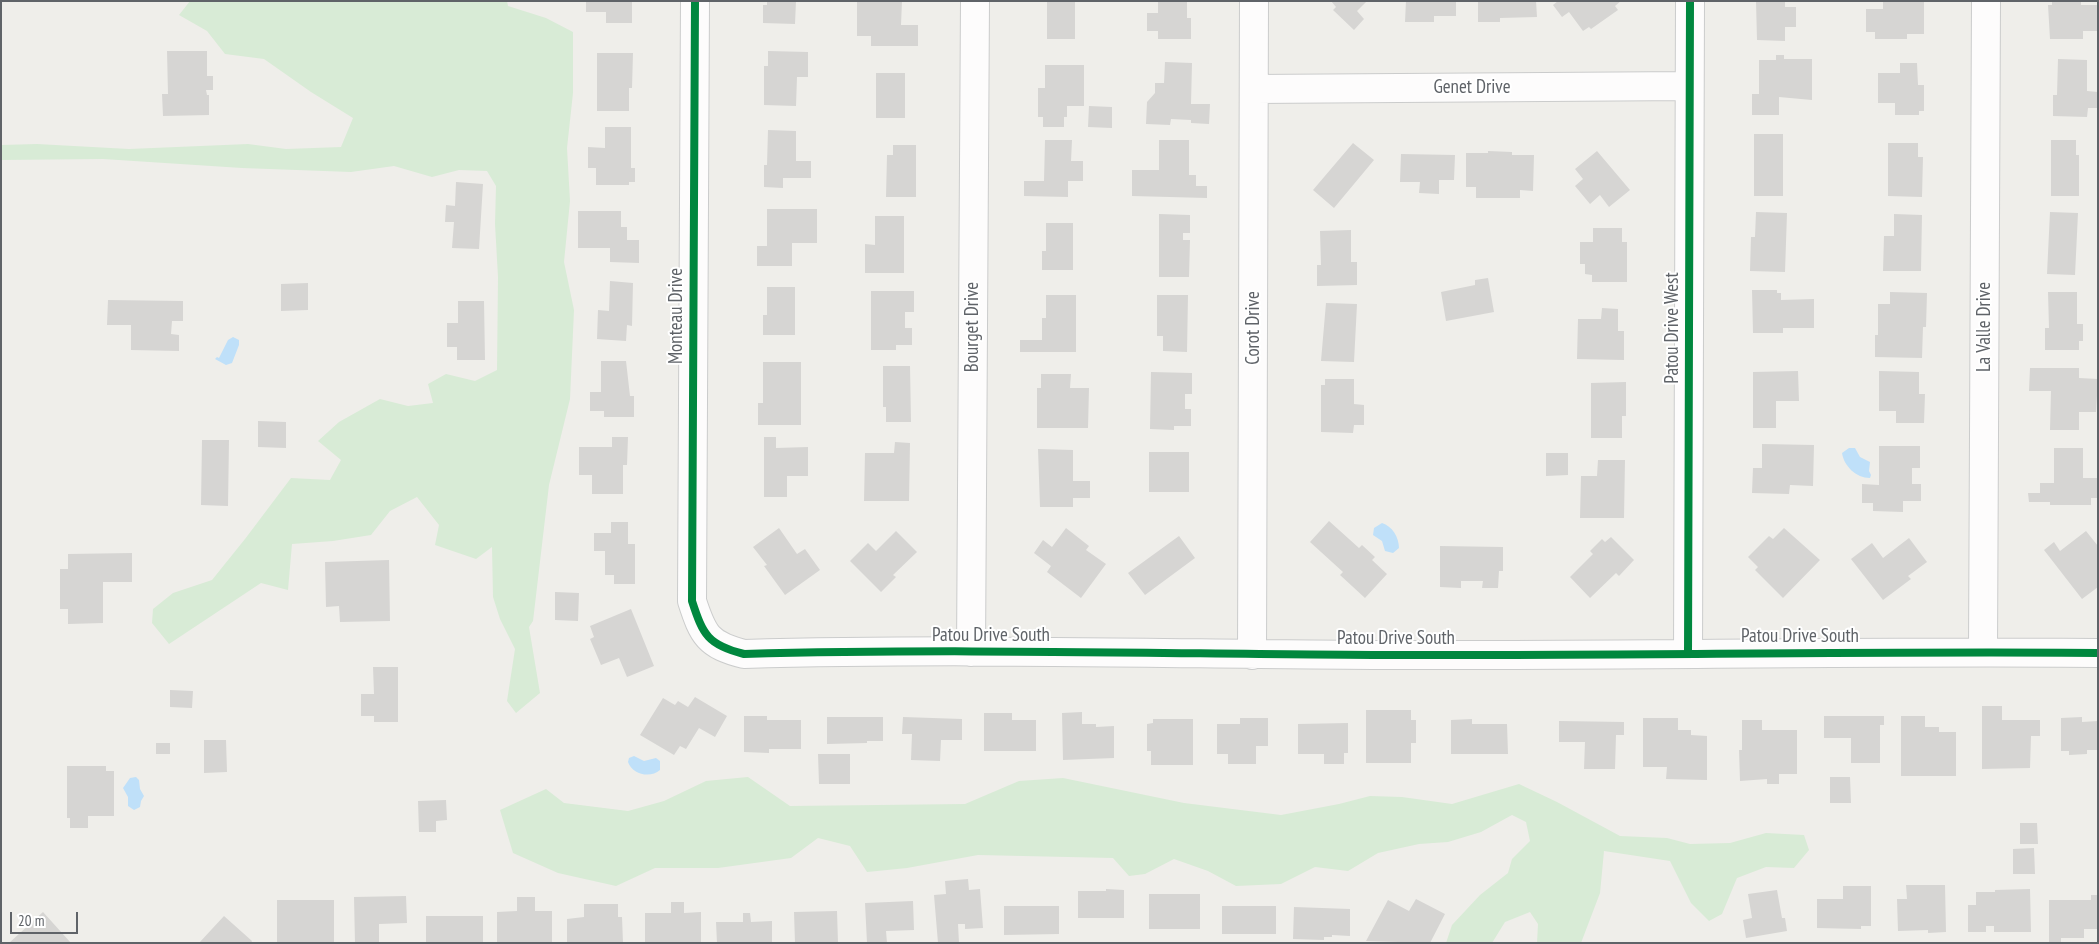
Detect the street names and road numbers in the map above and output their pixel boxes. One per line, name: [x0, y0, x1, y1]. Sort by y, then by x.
street label: Genet Drive: [1433, 77, 1511, 99]
street label: Monteau Drive: [666, 268, 688, 364]
street label: Patou Drive West: [1662, 272, 1684, 384]
street label: Bourget Drive: [962, 282, 984, 372]
street label: La Valle Drive: [1974, 282, 1996, 372]
street label: Corot Drive: [1243, 291, 1265, 365]
street label: Patou Drive South: [932, 625, 1050, 647]
street label: Patou Drive South: [1741, 626, 1859, 648]
street label: Patou Drive South: [1337, 628, 1455, 650]

